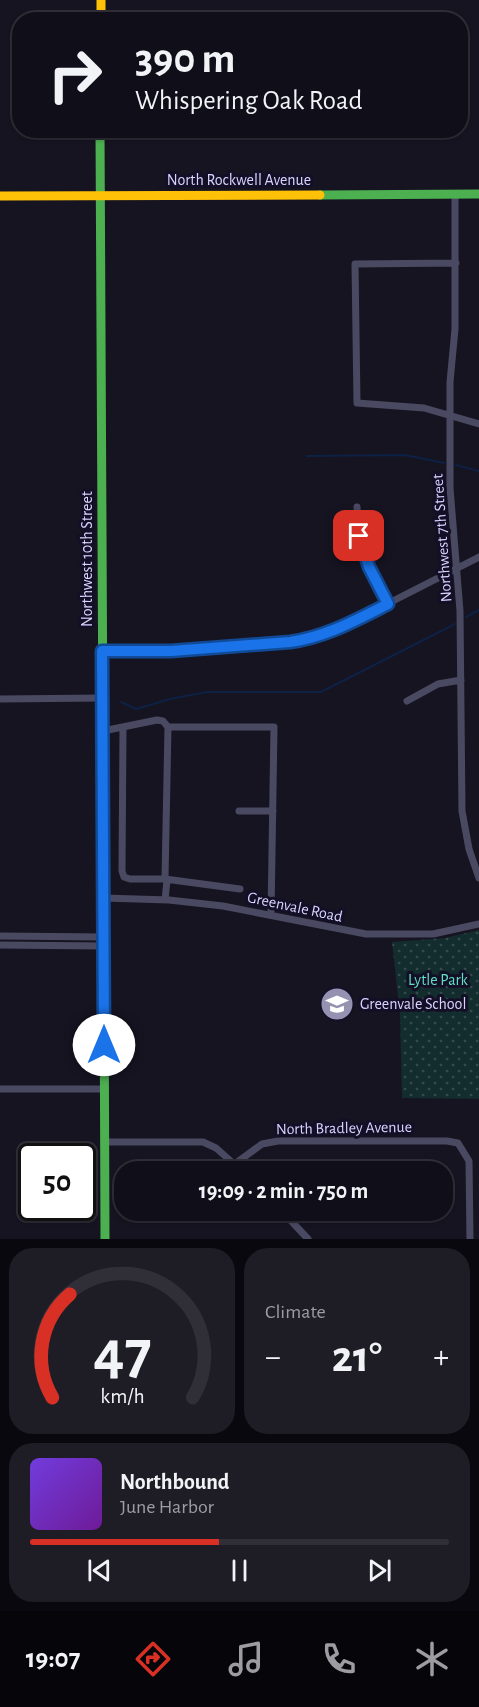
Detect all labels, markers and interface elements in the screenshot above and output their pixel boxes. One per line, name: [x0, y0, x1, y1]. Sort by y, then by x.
icon: right: [36, 36, 114, 114]
text: 390 m: [135, 38, 236, 80]
text: Whispering Oak Road: [135, 87, 362, 114]
street label: North Rockwell Avenue: [167, 172, 311, 188]
street label: Northwest 7th Street: [430, 473, 454, 603]
street label: Northwest 10th Street: [79, 491, 95, 627]
pin: [333, 510, 384, 561]
icon: arrive: [342, 519, 375, 552]
street label: Greenvale Road: [246, 889, 344, 925]
park label: Lytle Park: [408, 972, 469, 989]
school or university icon: Greenvale School: [319, 986, 355, 1022]
place label: Greenvale School: [360, 996, 466, 1012]
position arrow: [72, 1013, 136, 1077]
street label: North Bradley Avenue: [276, 1119, 412, 1138]
speed limit sign: 50: [18, 1143, 96, 1221]
text: 19:09 · 2 min · 750 m: [199, 1180, 368, 1202]
text: Climate: [265, 1302, 326, 1322]
text: 47: [93, 1322, 151, 1384]
text: 21°: [332, 1335, 382, 1380]
text: −: [265, 1341, 281, 1374]
text: +: [433, 1341, 449, 1374]
text: km/h: [100, 1386, 144, 1407]
text: Northbound: [120, 1471, 229, 1493]
text: June Harbor: [120, 1497, 214, 1517]
icon: previous: [83, 1554, 116, 1587]
icon: pause: [223, 1554, 256, 1587]
icon: next: [363, 1554, 396, 1587]
icon: directions: [132, 1638, 174, 1680]
icon: music: [225, 1638, 267, 1680]
icon: phone: [318, 1638, 360, 1680]
icon: climate: [411, 1638, 453, 1680]
text: 19:07: [26, 1645, 80, 1672]

